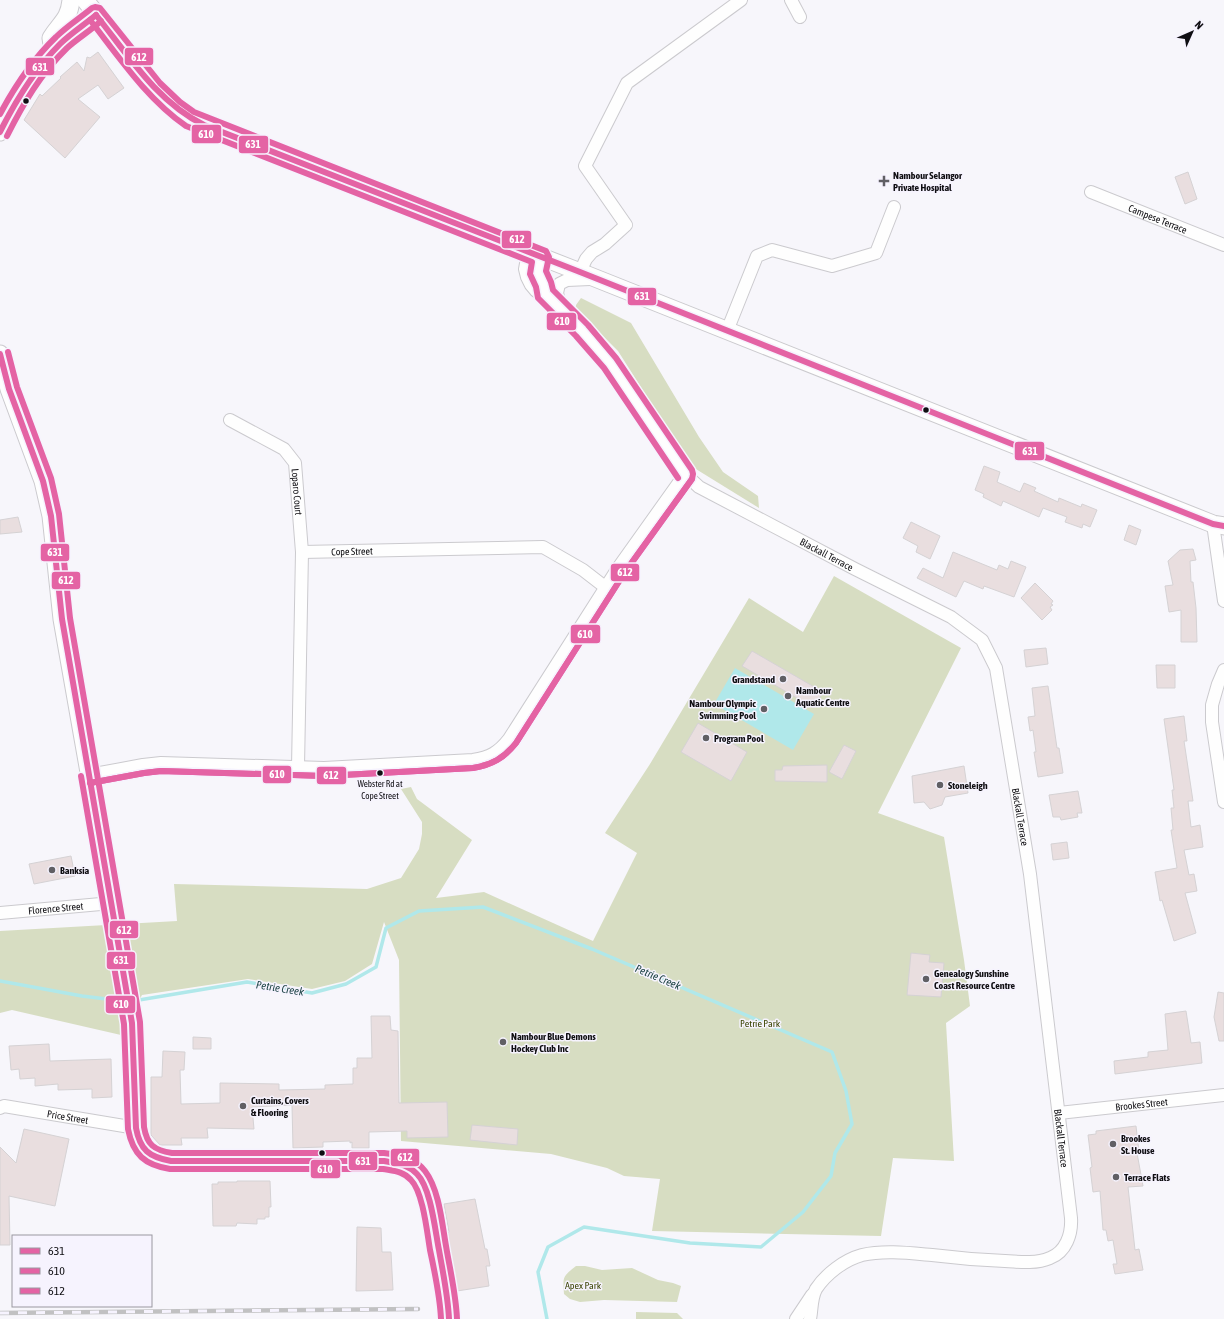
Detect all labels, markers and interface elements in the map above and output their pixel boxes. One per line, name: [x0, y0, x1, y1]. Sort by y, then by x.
north arrow: [1172, 12, 1212, 52]
text: N: [1193, 18, 1206, 31]
line badge: 612: [124, 47, 154, 66]
text: 612: [131, 51, 147, 63]
line badge: 631: [25, 57, 55, 76]
text: 631: [32, 61, 48, 73]
unlabelled marker: [21, 96, 31, 106]
line badge: 610: [191, 124, 222, 144]
text: 610: [198, 128, 214, 140]
line badge: 631: [238, 135, 269, 154]
text: 631: [245, 138, 261, 150]
place label: Nambour Selangor Private Hospital: [893, 170, 963, 193]
marker: Nambour Selangor Private Hospital: [878, 175, 890, 187]
street label: Campese Terrace: [1127, 202, 1189, 235]
line badge: 612: [501, 230, 532, 249]
text: 612: [509, 233, 525, 245]
line badge: 631: [627, 287, 657, 306]
text: 631: [634, 290, 650, 302]
line badge: 610: [546, 312, 577, 331]
text: 610: [554, 315, 570, 327]
unlabelled marker: [921, 405, 931, 415]
line badge: 631: [1014, 441, 1045, 461]
text: 631: [1022, 445, 1038, 457]
street label: Loparo Court: [290, 468, 305, 516]
street label: Blackall Terrace: [798, 536, 856, 573]
line badge: 631: [40, 543, 70, 562]
street label: Cope Street: [331, 545, 373, 557]
text: 631: [47, 546, 63, 558]
line badge: 612: [610, 563, 640, 582]
text: 612: [617, 566, 633, 578]
line badge: 612: [51, 571, 81, 590]
text: 612: [58, 574, 74, 586]
line badge: 610: [570, 624, 601, 644]
text: 610: [577, 628, 593, 640]
place label: Grandstand: [732, 674, 775, 685]
marker: Grandstand: [778, 674, 788, 684]
place label: Nambour Aquatic Centre: [795, 685, 850, 708]
marker: Nambour Aquatic Centre: [783, 691, 793, 701]
place label: Nambour Olympic Swimming Pool: [689, 698, 756, 721]
marker: Nambour Olympic Swimming Pool: [759, 704, 769, 714]
marker: Program Pool: [701, 733, 711, 743]
place label: Program Pool: [714, 733, 764, 744]
line badge: 610: [262, 765, 292, 784]
line badge: 612: [316, 766, 347, 785]
text: 610: [269, 768, 285, 780]
marker: Webster Rd at Cope Street: [375, 768, 385, 778]
text: 612: [323, 769, 339, 781]
place label: Webster Rd at Cope Street: [357, 779, 403, 801]
marker: Stoneleigh: [935, 780, 945, 790]
place label: Stoneleigh: [948, 780, 988, 791]
street label: Blackall Terrace: [1010, 787, 1031, 847]
marker: Banksia: [47, 865, 57, 875]
place label: Banksia: [60, 865, 89, 876]
street label: Florence Street: [28, 900, 84, 916]
line badge: 612: [109, 920, 139, 939]
text: 612: [116, 924, 132, 936]
line badge: 631: [106, 951, 136, 970]
text: 631: [113, 954, 129, 966]
water label: Petrie Creek: [633, 962, 683, 992]
place label: Genealogy Sunshine Coast Resource Centre: [934, 968, 1016, 991]
marker: Genealogy Sunshine Coast Resource Centre: [921, 974, 931, 984]
water label: Petrie Creek: [255, 978, 305, 998]
line badge: 610: [105, 995, 136, 1014]
text: 610: [113, 998, 129, 1010]
park label: Petrie Park: [740, 1018, 781, 1029]
place label: Nambour Blue Demons Hockey Club Inc: [511, 1031, 596, 1054]
marker: Nambour Blue Demons Hockey Club Inc: [498, 1037, 508, 1047]
place label: Curtains, Covers & Flooring: [251, 1095, 309, 1118]
street label: Brookes Street: [1115, 1096, 1168, 1112]
marker: Curtains, Covers & Flooring: [238, 1101, 248, 1111]
street label: Price Street: [46, 1108, 89, 1125]
street label: Blackall Terrace: [1053, 1109, 1070, 1168]
place label: Brookes St. House: [1121, 1133, 1155, 1156]
marker: Brookes St. House: [1108, 1139, 1118, 1149]
unlabelled marker: [317, 1148, 327, 1158]
line badge: 612: [390, 1148, 420, 1167]
line badge: 631: [348, 1151, 378, 1171]
text: 612: [397, 1151, 413, 1163]
text: 631: [355, 1155, 371, 1167]
line badge: 610: [310, 1159, 341, 1179]
text: 610: [317, 1163, 333, 1175]
marker: Terrace Flats: [1111, 1172, 1121, 1182]
place label: Terrace Flats: [1124, 1172, 1171, 1183]
legend: [12, 1235, 152, 1307]
text: 631: [48, 1244, 65, 1258]
text: 610: [48, 1264, 65, 1278]
park label: Apex Park: [565, 1280, 602, 1291]
text: 612: [48, 1284, 65, 1298]

